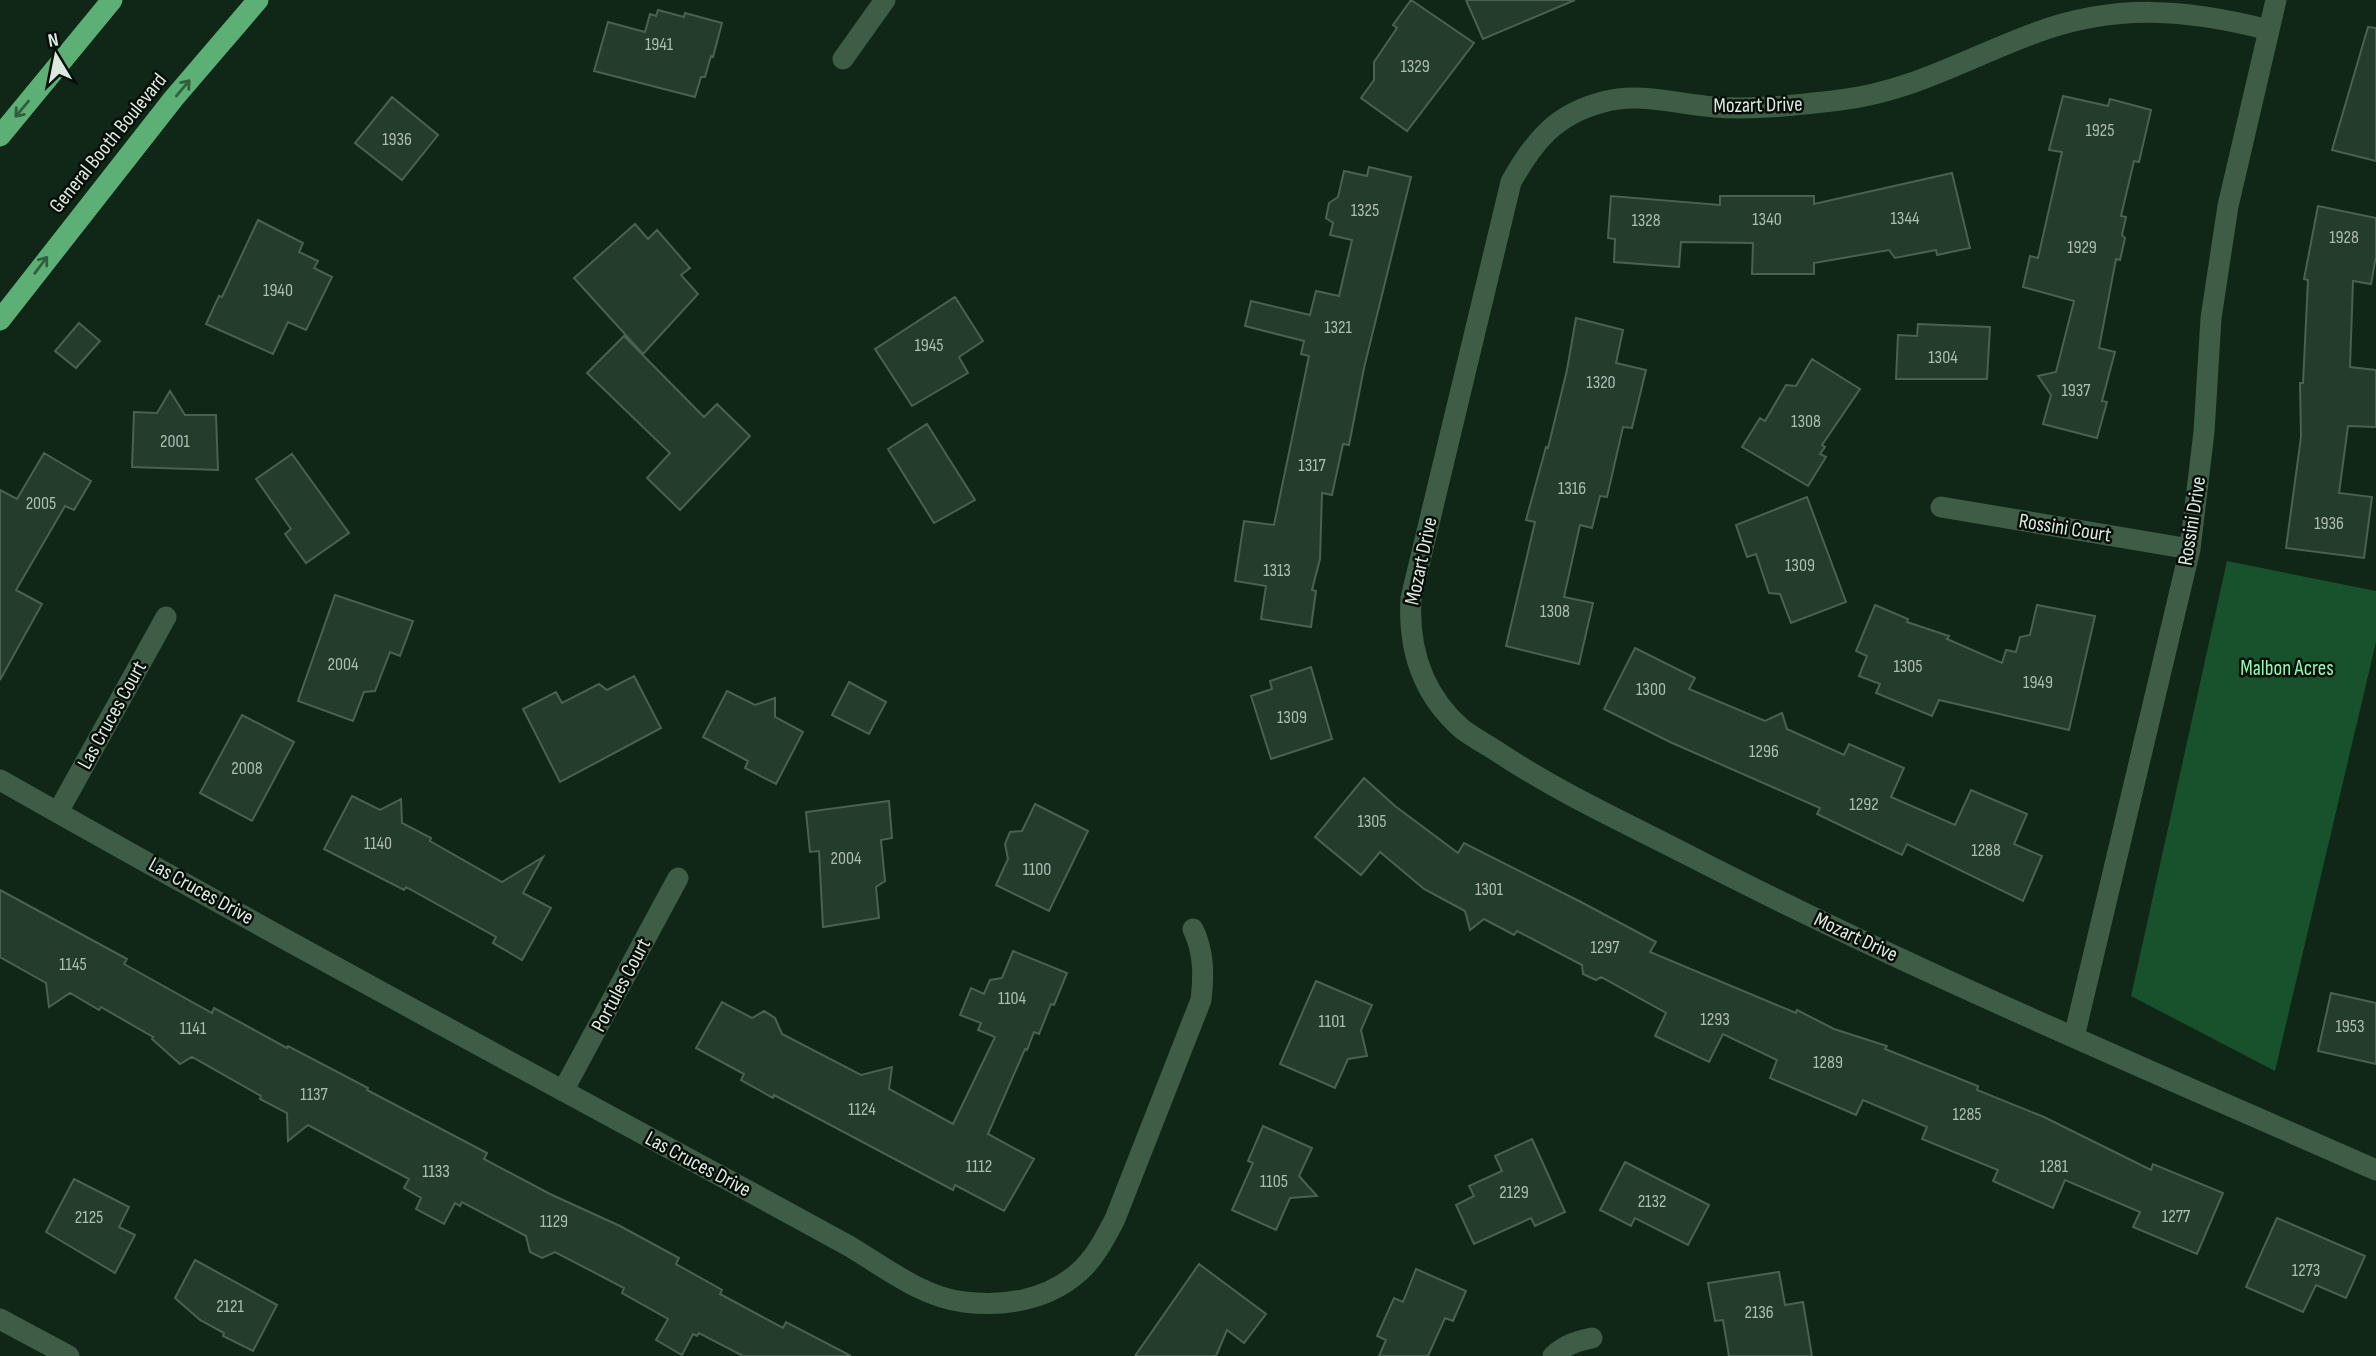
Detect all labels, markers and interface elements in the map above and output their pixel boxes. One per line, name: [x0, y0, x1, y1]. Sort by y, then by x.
north arrow: [21, 21, 91, 91]
text: N: [46, 29, 60, 53]
house number: 1941: [645, 34, 674, 55]
house number: 1329: [1400, 56, 1430, 77]
street label: General Booth Boulevard: [44, 68, 172, 218]
one-way arrow: [175, 79, 191, 97]
street label: Mozart Drive: [1713, 92, 1803, 118]
one-way arrow: [14, 100, 30, 118]
house number: 1925: [2086, 120, 2114, 141]
house number: 1936: [382, 129, 412, 150]
house number: 1325: [1351, 200, 1379, 221]
house number: 1344: [1891, 208, 1920, 229]
house number: 1340: [1752, 209, 1782, 230]
house number: 1328: [1631, 210, 1661, 231]
house number: 1928: [2329, 227, 2359, 248]
house number: 1929: [2067, 237, 2097, 258]
one-way arrow: [34, 257, 49, 275]
house number: 1940: [263, 280, 293, 301]
house number: 1321: [1324, 317, 1353, 338]
house number: 1945: [914, 335, 944, 356]
house number: 1304: [1928, 347, 1958, 368]
house number: 1320: [1586, 372, 1616, 393]
house number: 1937: [2061, 380, 2091, 401]
house number: 1308: [1791, 411, 1821, 432]
house number: 2001: [160, 431, 191, 452]
house number: 1317: [1298, 455, 1326, 476]
street label: Rossini Drive: [2173, 475, 2211, 567]
house number: 1316: [1558, 478, 1586, 499]
house number: 2005: [26, 493, 56, 514]
street label: Rossini Court: [2017, 508, 2113, 548]
house number: 1936: [2314, 513, 2344, 534]
street label: Mozart Drive: [1399, 515, 1443, 607]
house number: 1309: [1785, 555, 1815, 576]
house number: 1313: [1263, 560, 1291, 581]
house number: 1308: [1540, 601, 1570, 622]
house number: 2004: [328, 654, 359, 675]
house number: 1305: [1893, 656, 1923, 677]
park label: Malbon Acres: [2240, 656, 2334, 681]
street label: Las Cruces Court: [72, 657, 152, 773]
house number: 1949: [2023, 672, 2053, 693]
house number: 1300: [1636, 679, 1666, 700]
house number: 1309: [1277, 707, 1307, 728]
house number: 1296: [1749, 741, 1779, 762]
house number: 2008: [231, 758, 263, 779]
house number: 1292: [1849, 794, 1879, 815]
house number: 1305: [1357, 811, 1387, 832]
house number: 1140: [364, 833, 392, 854]
house number: 1288: [1971, 840, 2001, 861]
house number: 2004: [831, 848, 862, 869]
street label: Las Cruces Drive: [144, 852, 258, 930]
house number: 1100: [1023, 859, 1051, 880]
house number: 1301: [1475, 879, 1504, 900]
street label: Mozart Drive: [1810, 907, 1902, 967]
street label: Portules Court: [586, 934, 656, 1036]
house number: 1297: [1590, 937, 1620, 958]
house number: 1145: [59, 954, 87, 975]
house number: 1104: [998, 988, 1027, 1009]
house number: 1293: [1700, 1009, 1730, 1030]
house number: 1101: [1319, 1011, 1346, 1032]
house number: 1953: [2335, 1016, 2365, 1037]
house number: 1141: [180, 1018, 207, 1039]
house number: 1289: [1813, 1052, 1843, 1073]
house number: 1137: [300, 1084, 328, 1105]
house number: 1124: [848, 1099, 876, 1120]
house number: 1285: [1952, 1104, 1982, 1125]
street label: Las Cruces Drive: [641, 1126, 755, 1202]
house number: 1112: [966, 1156, 992, 1177]
house number: 1281: [2040, 1156, 2069, 1177]
house number: 1133: [422, 1161, 450, 1182]
house number: 1105: [1260, 1171, 1288, 1192]
house number: 2129: [1499, 1182, 1529, 1203]
house number: 2132: [1638, 1191, 1666, 1212]
house number: 1277: [2162, 1206, 2191, 1227]
house number: 2125: [75, 1207, 103, 1228]
house number: 1129: [540, 1211, 568, 1232]
house number: 1273: [2292, 1260, 2320, 1281]
house number: 2121: [216, 1296, 245, 1317]
house number: 2136: [1744, 1302, 1774, 1323]

